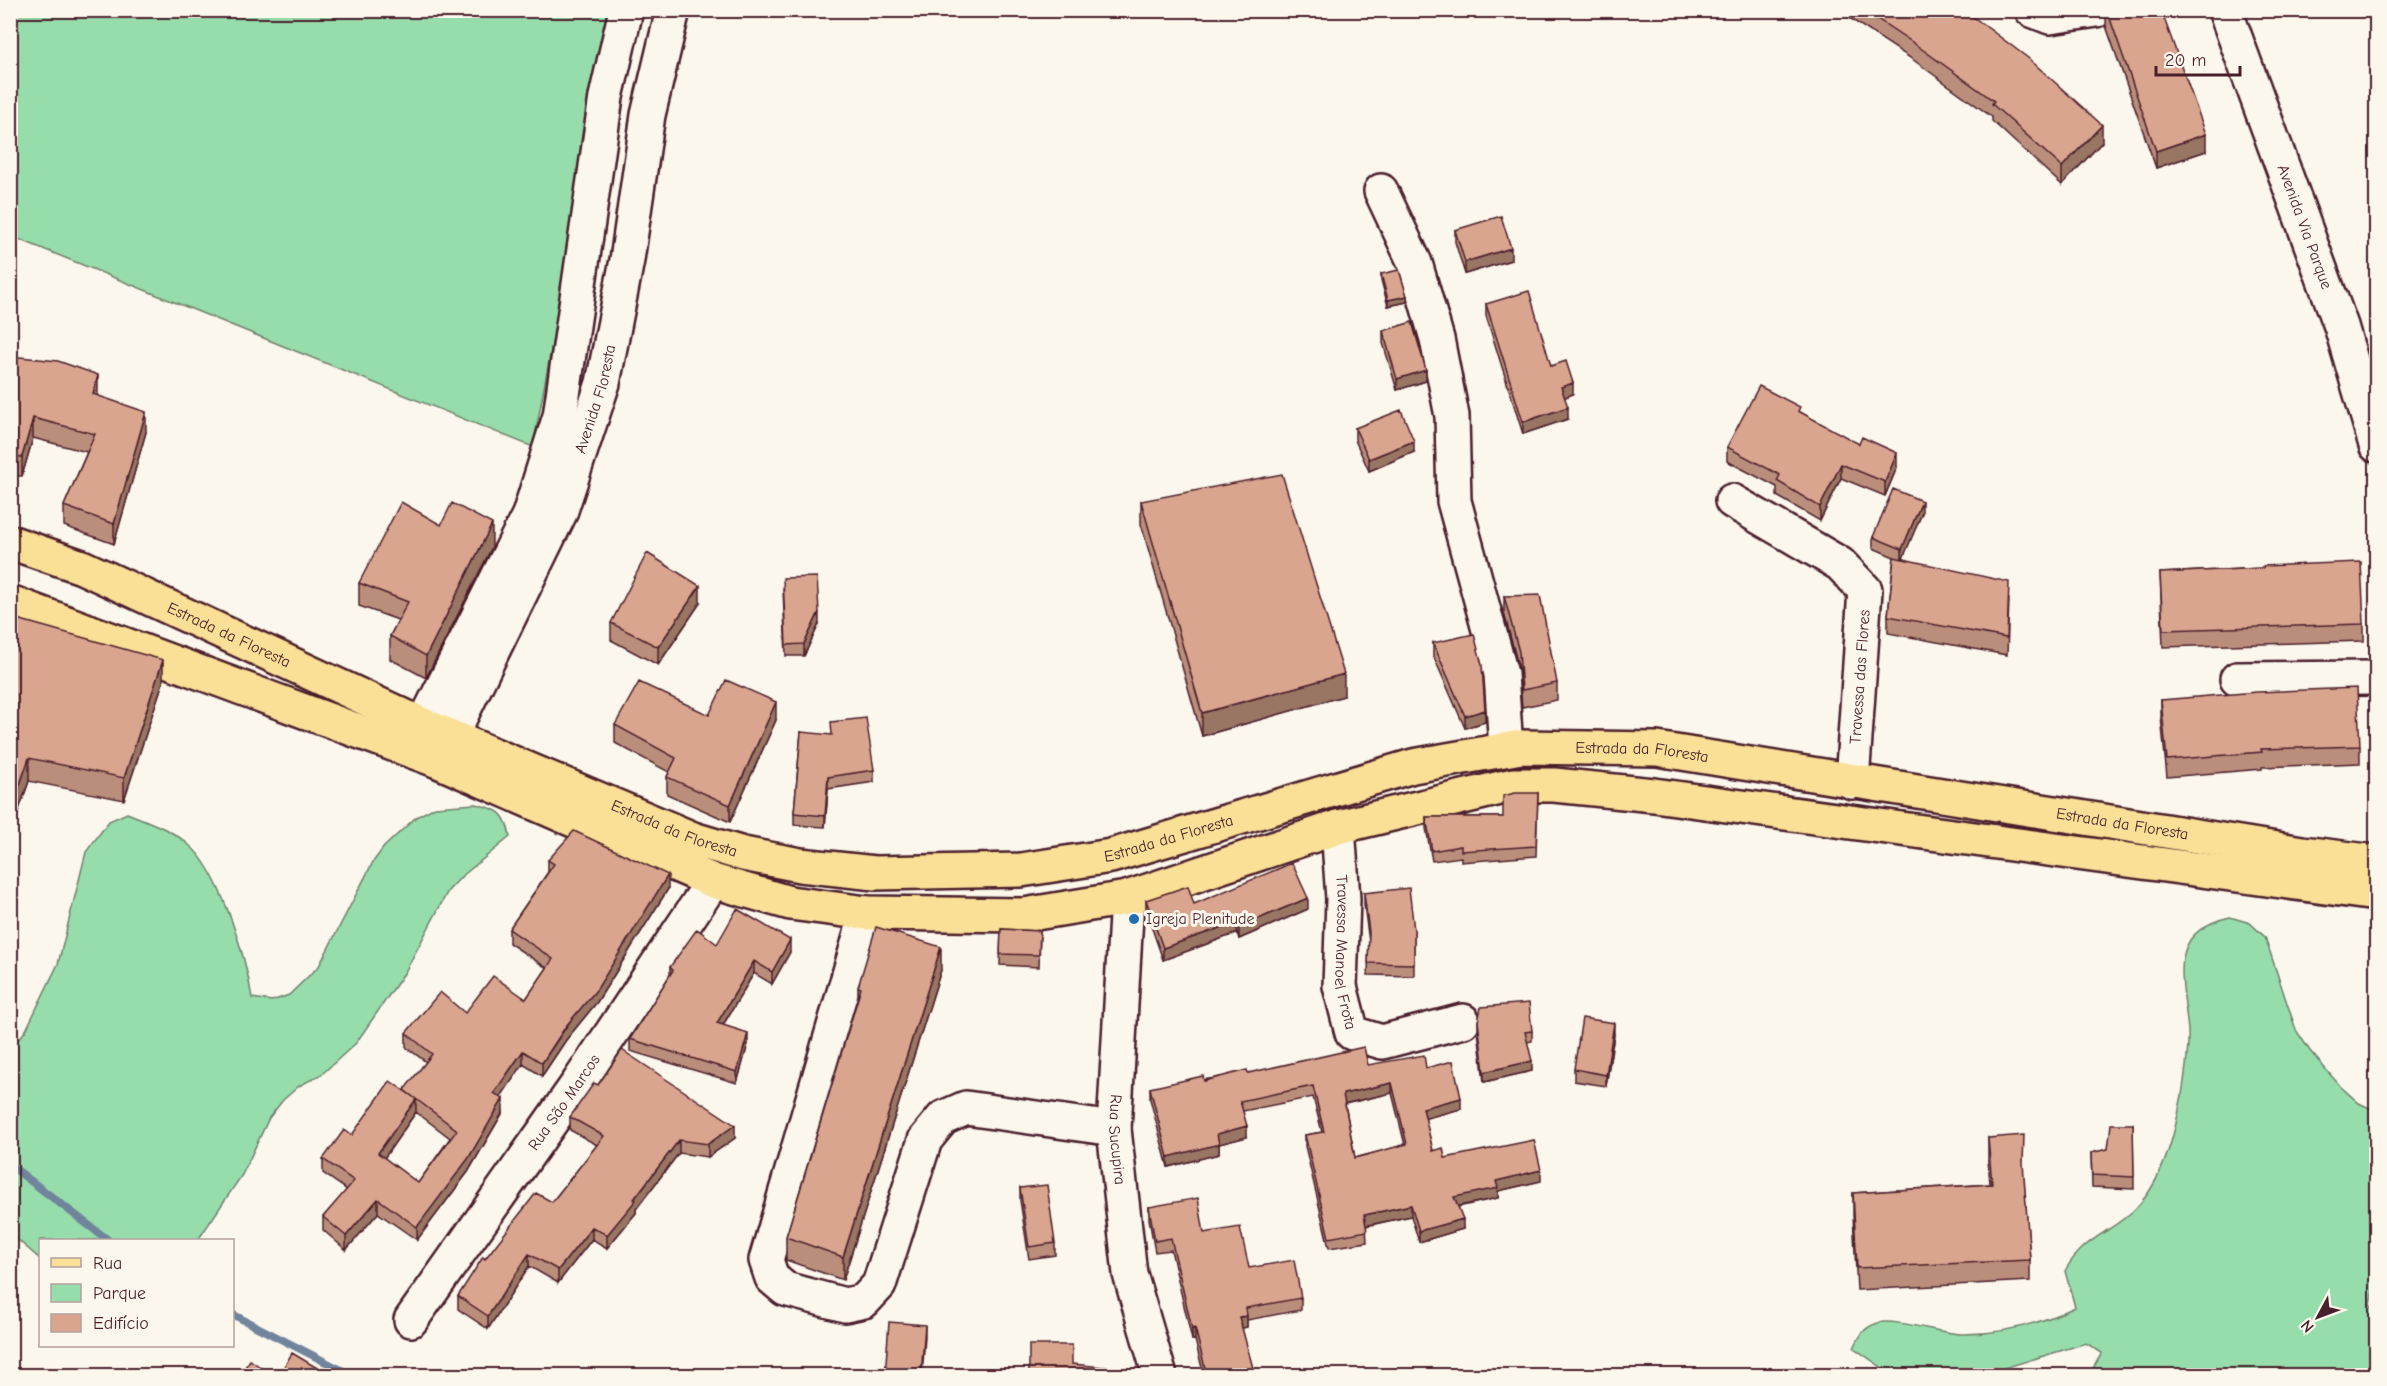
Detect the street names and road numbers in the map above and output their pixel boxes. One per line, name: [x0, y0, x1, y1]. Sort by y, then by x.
street label: Avenida Via Parque: [2274, 162, 2336, 292]
street label: Avenida Floresta: [571, 343, 619, 456]
street label: Estrada da Floresta: [164, 599, 293, 671]
street label: Travessa das Flores: [1846, 609, 1874, 745]
street label: Estrada da Floresta: [1575, 739, 1710, 766]
street label: Estrada da Floresta: [608, 796, 739, 861]
street label: Estrada da Floresta: [2055, 804, 2190, 844]
street label: Estrada da Floresta: [1103, 811, 1235, 866]
street label: Travessa Manoel Frota: [1331, 874, 1360, 1032]
street label: Rua São Marcos: [525, 1051, 604, 1154]
street label: Rua Sucupira: [1105, 1094, 1129, 1186]

